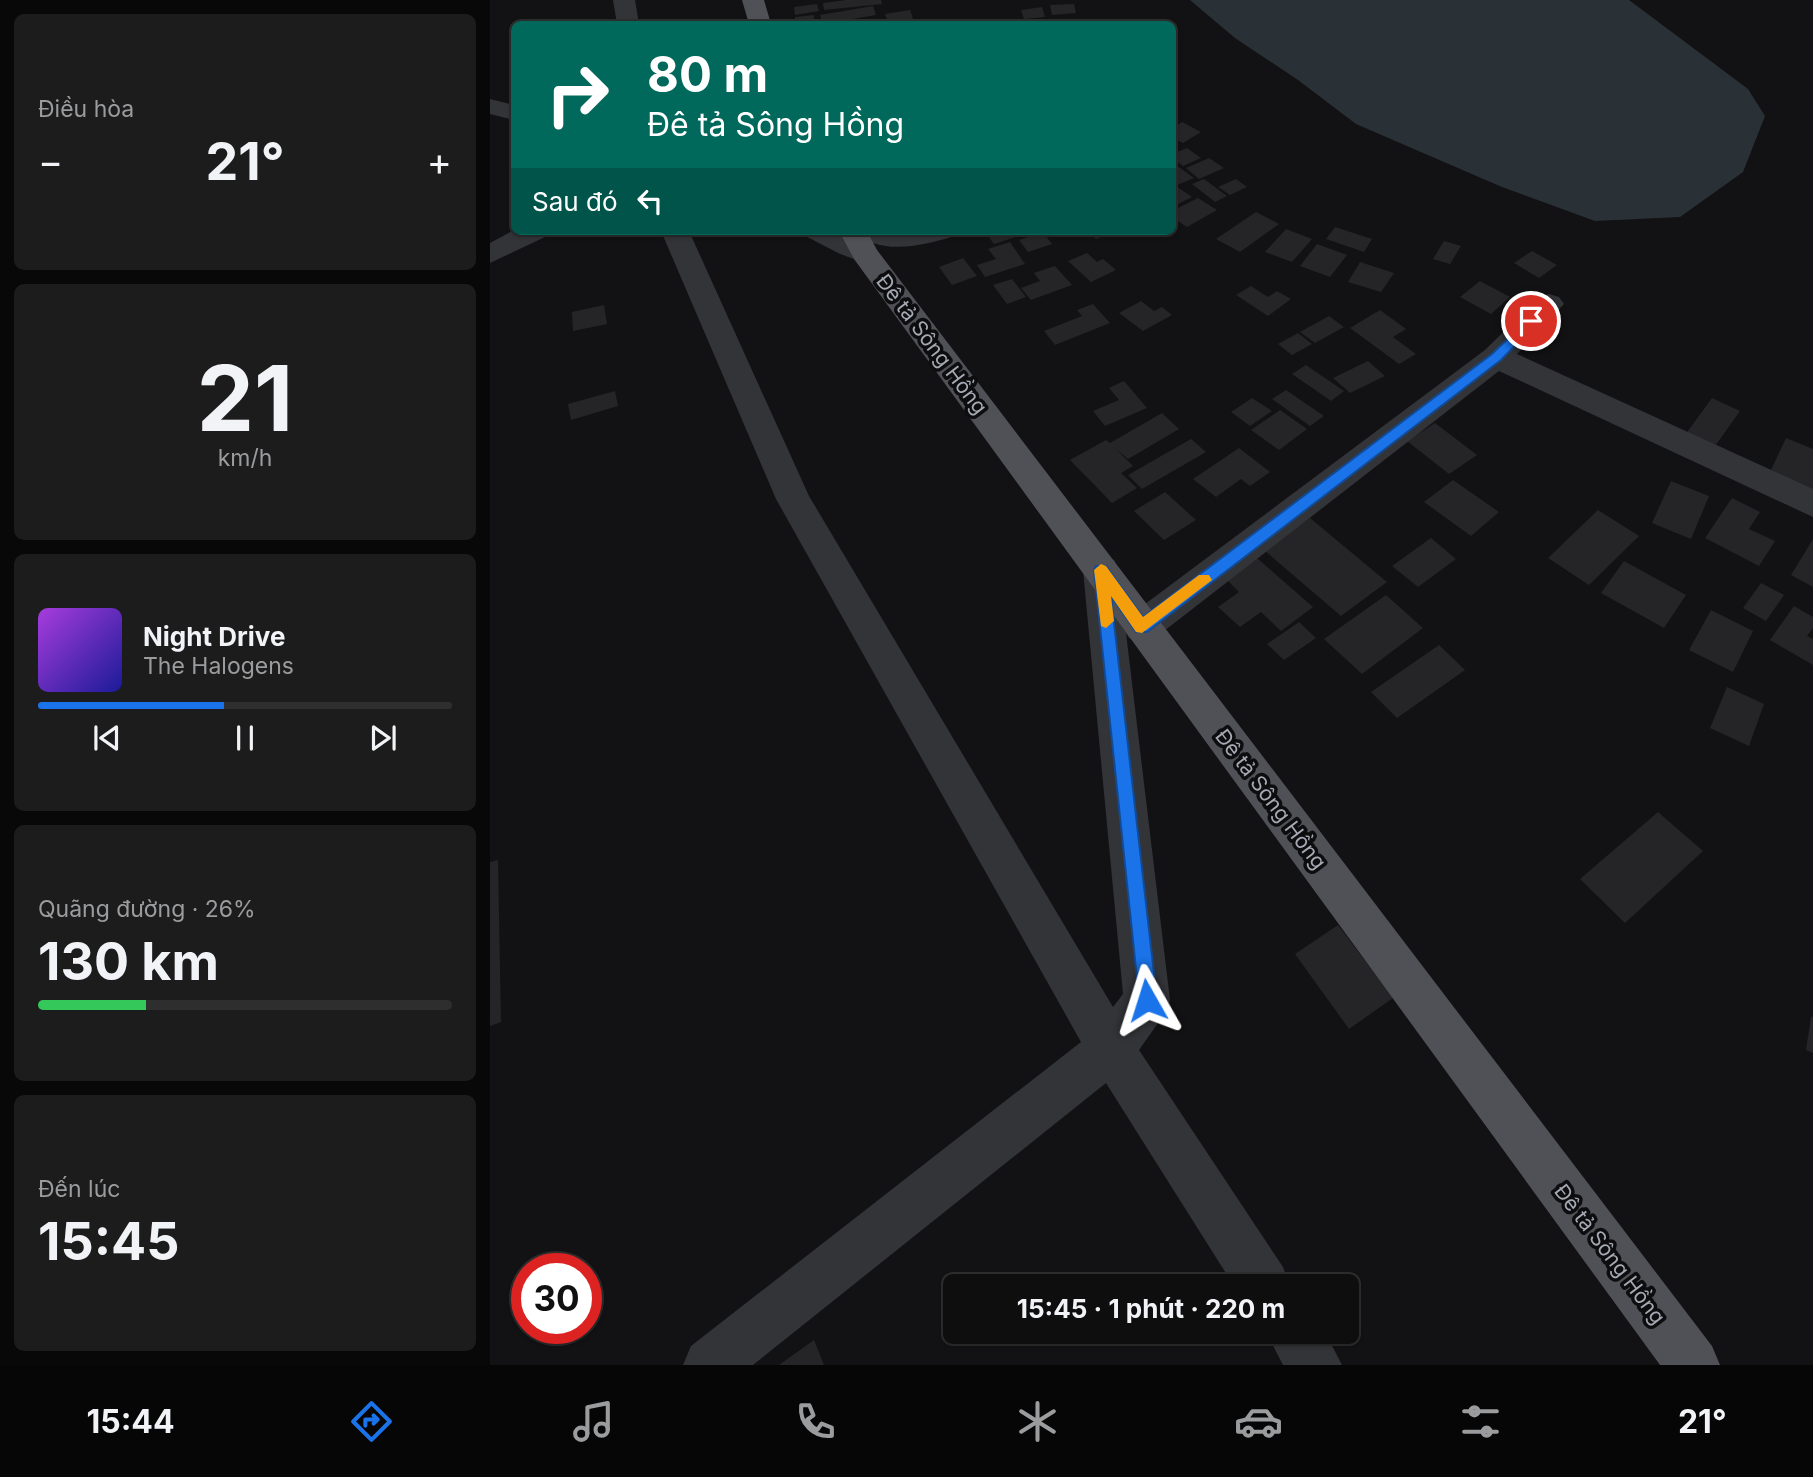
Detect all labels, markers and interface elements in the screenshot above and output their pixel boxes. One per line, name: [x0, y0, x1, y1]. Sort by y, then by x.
text: 80 m: [647, 45, 768, 104]
icon: right: [532, 49, 623, 140]
text: Điều hòa: [38, 95, 134, 123]
text: Đê tả Sông Hồng: [647, 105, 904, 144]
text: 21°: [205, 130, 285, 193]
text: −: [38, 138, 63, 184]
text: +: [427, 138, 452, 184]
icon: left: [631, 182, 669, 220]
text: Sau đó: [532, 186, 617, 217]
street label: Đê tả Sông Hồng: [871, 269, 993, 419]
pin: [1501, 291, 1561, 351]
icon: arrive: [1512, 302, 1550, 340]
text: 21: [197, 343, 293, 453]
text: km/h: [218, 444, 272, 472]
text: Night Drive: [143, 621, 285, 652]
text: The Halogens: [143, 652, 294, 680]
icon: previous: [88, 719, 126, 757]
icon: pause: [226, 719, 264, 757]
icon: next: [364, 719, 402, 757]
street label: Đê tả Sông Hồng: [1210, 724, 1332, 874]
text: Quãng đường · 26%: [38, 895, 256, 923]
text: 130 km: [38, 930, 219, 993]
position arrow: [1110, 963, 1184, 1037]
text: Đến lúc: [38, 1175, 120, 1203]
street label: Đê tả Sông Hồng: [1549, 1179, 1671, 1329]
text: 15:45: [38, 1210, 179, 1273]
speed limit sign: 30: [511, 1253, 602, 1344]
text: 15:45 · 1 phút · 220 m: [1017, 1293, 1285, 1324]
icon: directions: [347, 1397, 396, 1446]
icon: music: [569, 1397, 618, 1446]
icon: phone: [791, 1397, 840, 1446]
icon: climate: [1013, 1397, 1062, 1446]
icon: car: [1234, 1397, 1283, 1446]
icon: filters: [1456, 1397, 1505, 1446]
text: 15:44: [86, 1402, 175, 1441]
text: 21°: [1678, 1402, 1727, 1441]

